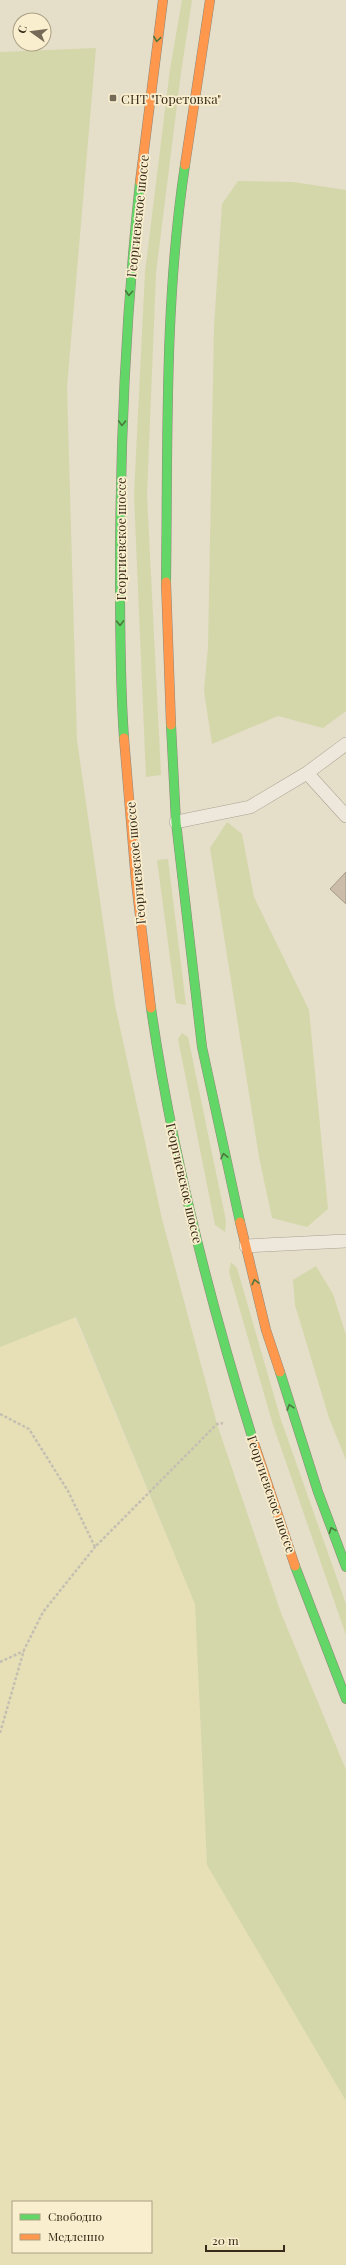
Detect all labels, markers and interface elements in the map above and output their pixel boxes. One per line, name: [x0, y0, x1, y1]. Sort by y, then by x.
north arrow: [12, 12, 52, 52]
text: С: [14, 24, 30, 35]
one-way arrow: [153, 35, 162, 42]
place label: СНТ "Горетовка": [121, 90, 221, 107]
marker: СНТ "Горетовка": [108, 93, 118, 103]
street label: Георгиевское шоссе: [122, 153, 152, 278]
one-way arrow: [125, 290, 133, 296]
one-way arrow: [117, 420, 126, 426]
street label: Георгиевское шоссе: [112, 477, 129, 601]
one-way arrow: [116, 620, 124, 626]
street label: Георгиевское шоссе: [121, 800, 149, 925]
street label: Георгиевское шоссе: [163, 1121, 207, 1245]
one-way arrow: [221, 1153, 229, 1159]
one-way arrow: [251, 1279, 259, 1286]
one-way arrow: [286, 1404, 295, 1411]
street label: Георгиевское шоссе: [244, 1433, 300, 1555]
one-way arrow: [329, 1527, 337, 1534]
legend: [12, 2201, 152, 2253]
text: Свободно: [48, 2208, 103, 2224]
scale bar: [206, 2227, 284, 2253]
text: Медленно: [48, 2228, 105, 2244]
text: 20 m: [212, 2232, 239, 2248]

